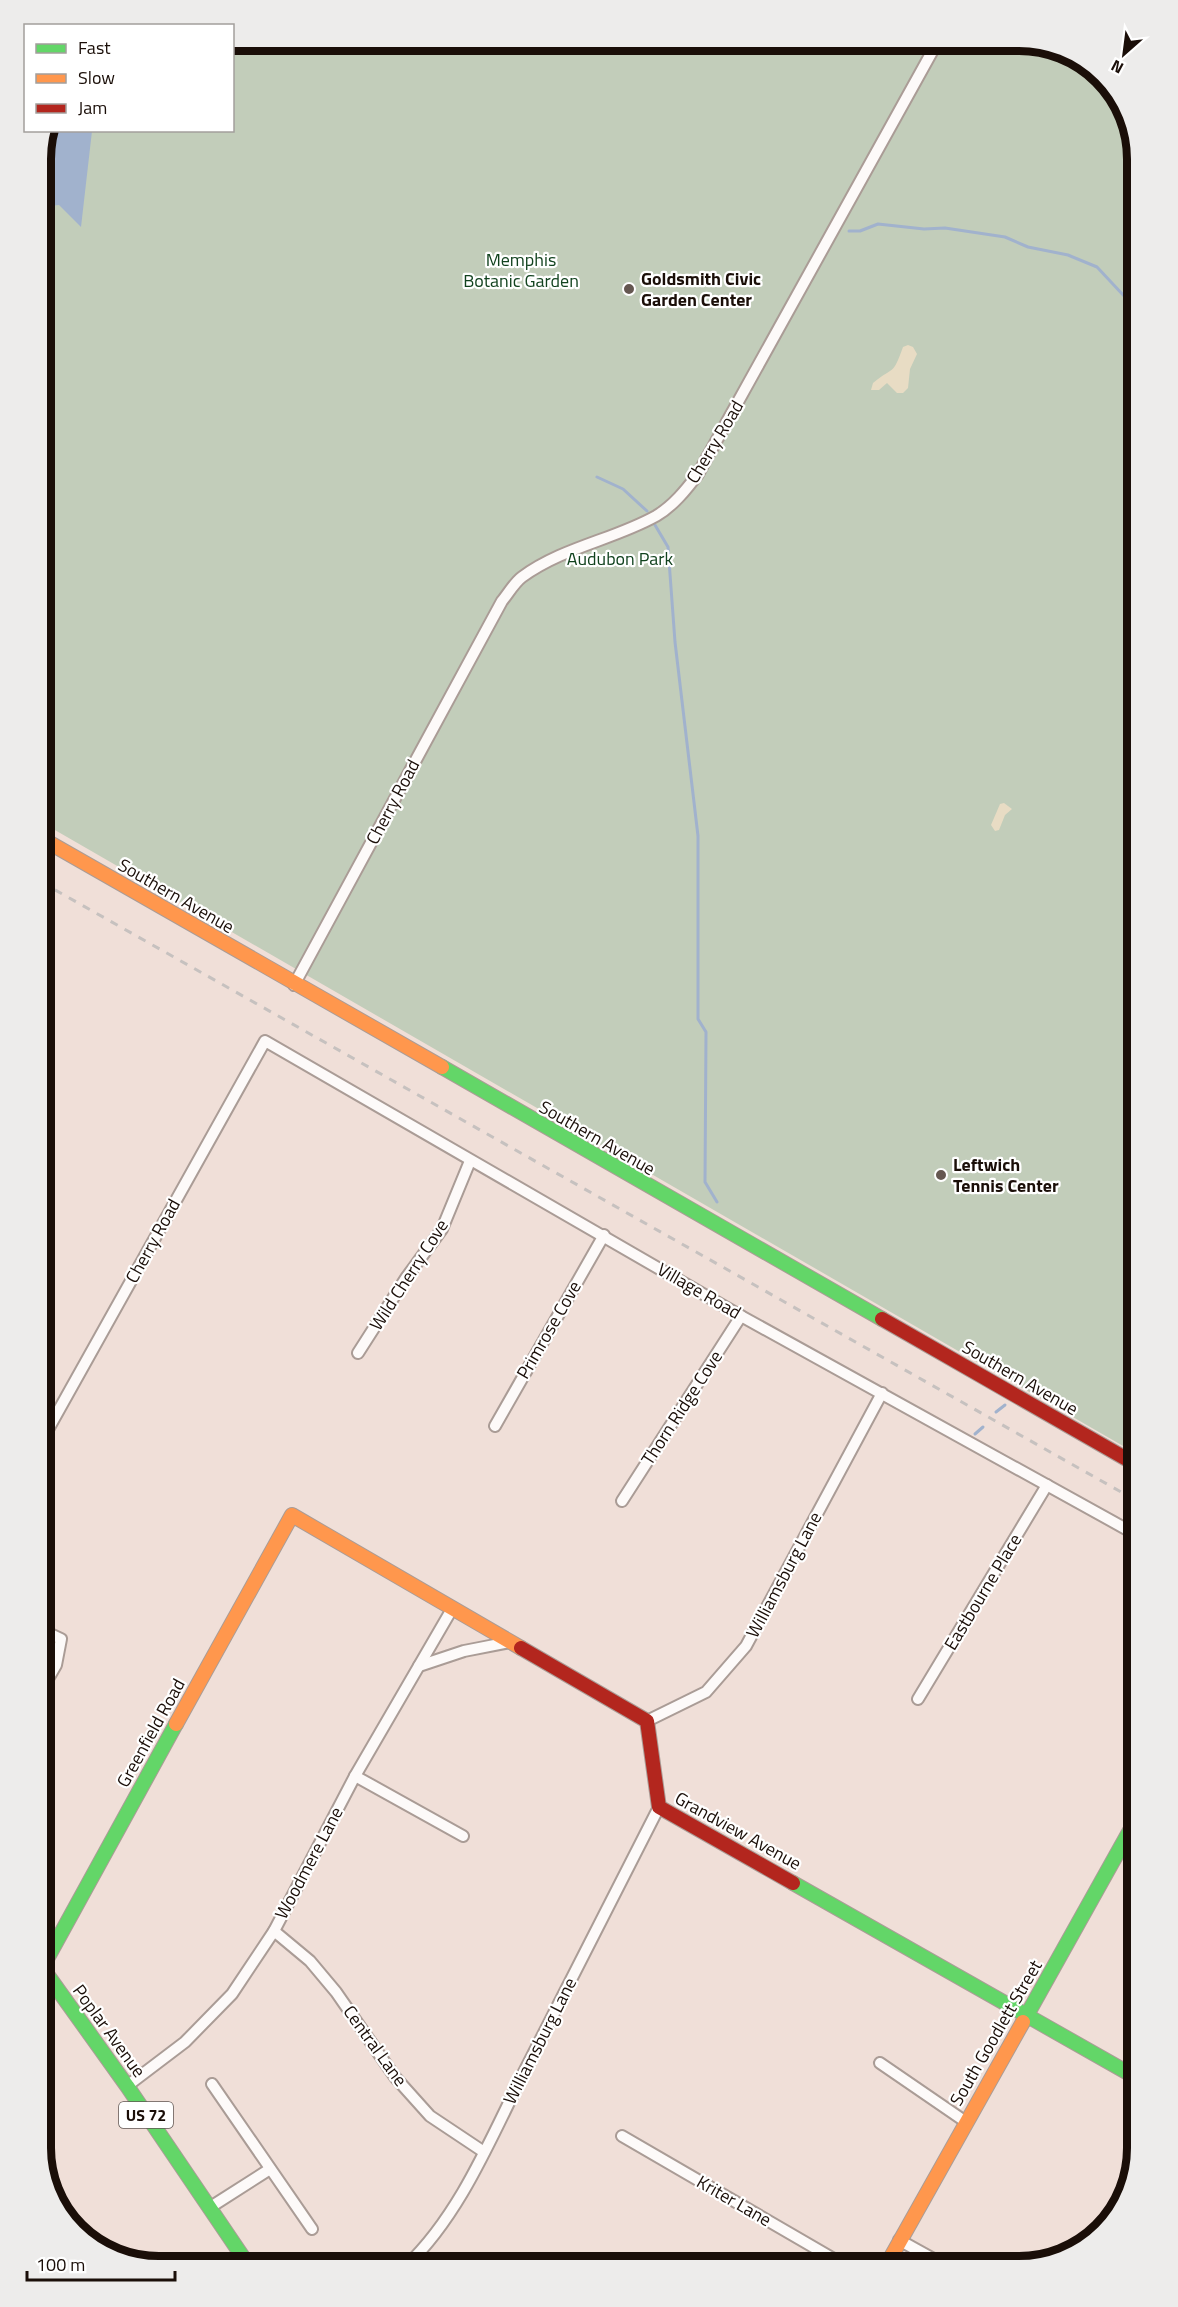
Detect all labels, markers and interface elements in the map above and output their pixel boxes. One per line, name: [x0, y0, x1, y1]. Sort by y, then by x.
legend: [24, 24, 234, 132]
north arrow: [1094, 24, 1154, 84]
text: Fast: [78, 34, 111, 61]
text: N: [1106, 54, 1127, 80]
text: Slow: [78, 64, 115, 91]
text: Jam: [78, 94, 107, 121]
park label: Memphis Botanic Garden: [463, 246, 579, 294]
place label: Goldsmith Civic Garden Center: [641, 265, 761, 313]
marker: Goldsmith Civic Garden Center: [622, 282, 636, 296]
street label: Cherry Road: [679, 395, 750, 488]
park label: Audubon Park: [567, 545, 674, 572]
street label: Cherry Road: [359, 755, 426, 849]
street label: Southern Avenue: [113, 851, 239, 940]
street label: Southern Avenue: [534, 1093, 660, 1182]
place label: Leftwich Tennis Center: [953, 1151, 1059, 1199]
marker: Leftwich Tennis Center: [934, 1168, 948, 1182]
street label: Cherry Road: [118, 1194, 187, 1288]
street label: Wild Cherry Cove: [362, 1214, 455, 1336]
street label: Village Road: [652, 1256, 746, 1326]
street label: Primrose Cove: [510, 1276, 588, 1384]
street label: Southern Avenue: [957, 1333, 1083, 1422]
street label: Thorn Ridge Cove: [634, 1345, 729, 1470]
street label: Williamsburg Lane: [739, 1507, 828, 1643]
street label: Eastbourne Place: [937, 1528, 1028, 1655]
street label: Greenfield Road: [110, 1673, 192, 1792]
street label: Grandview Avenue: [670, 1785, 806, 1877]
street label: Woodmere Lane: [268, 1802, 350, 1924]
street label: South Goodlett Street: [943, 1954, 1049, 2111]
street label: Williamsburg Lane: [496, 1973, 583, 2109]
street label: Poplar Avenue: [66, 1979, 152, 2083]
street label: Central Lane: [337, 2000, 414, 2092]
road number: US 72: [119, 2102, 173, 2128]
street label: Kriter Lane: [692, 2168, 777, 2233]
scale bar: [27, 2244, 176, 2282]
text: 100 m: [36, 2251, 85, 2278]

